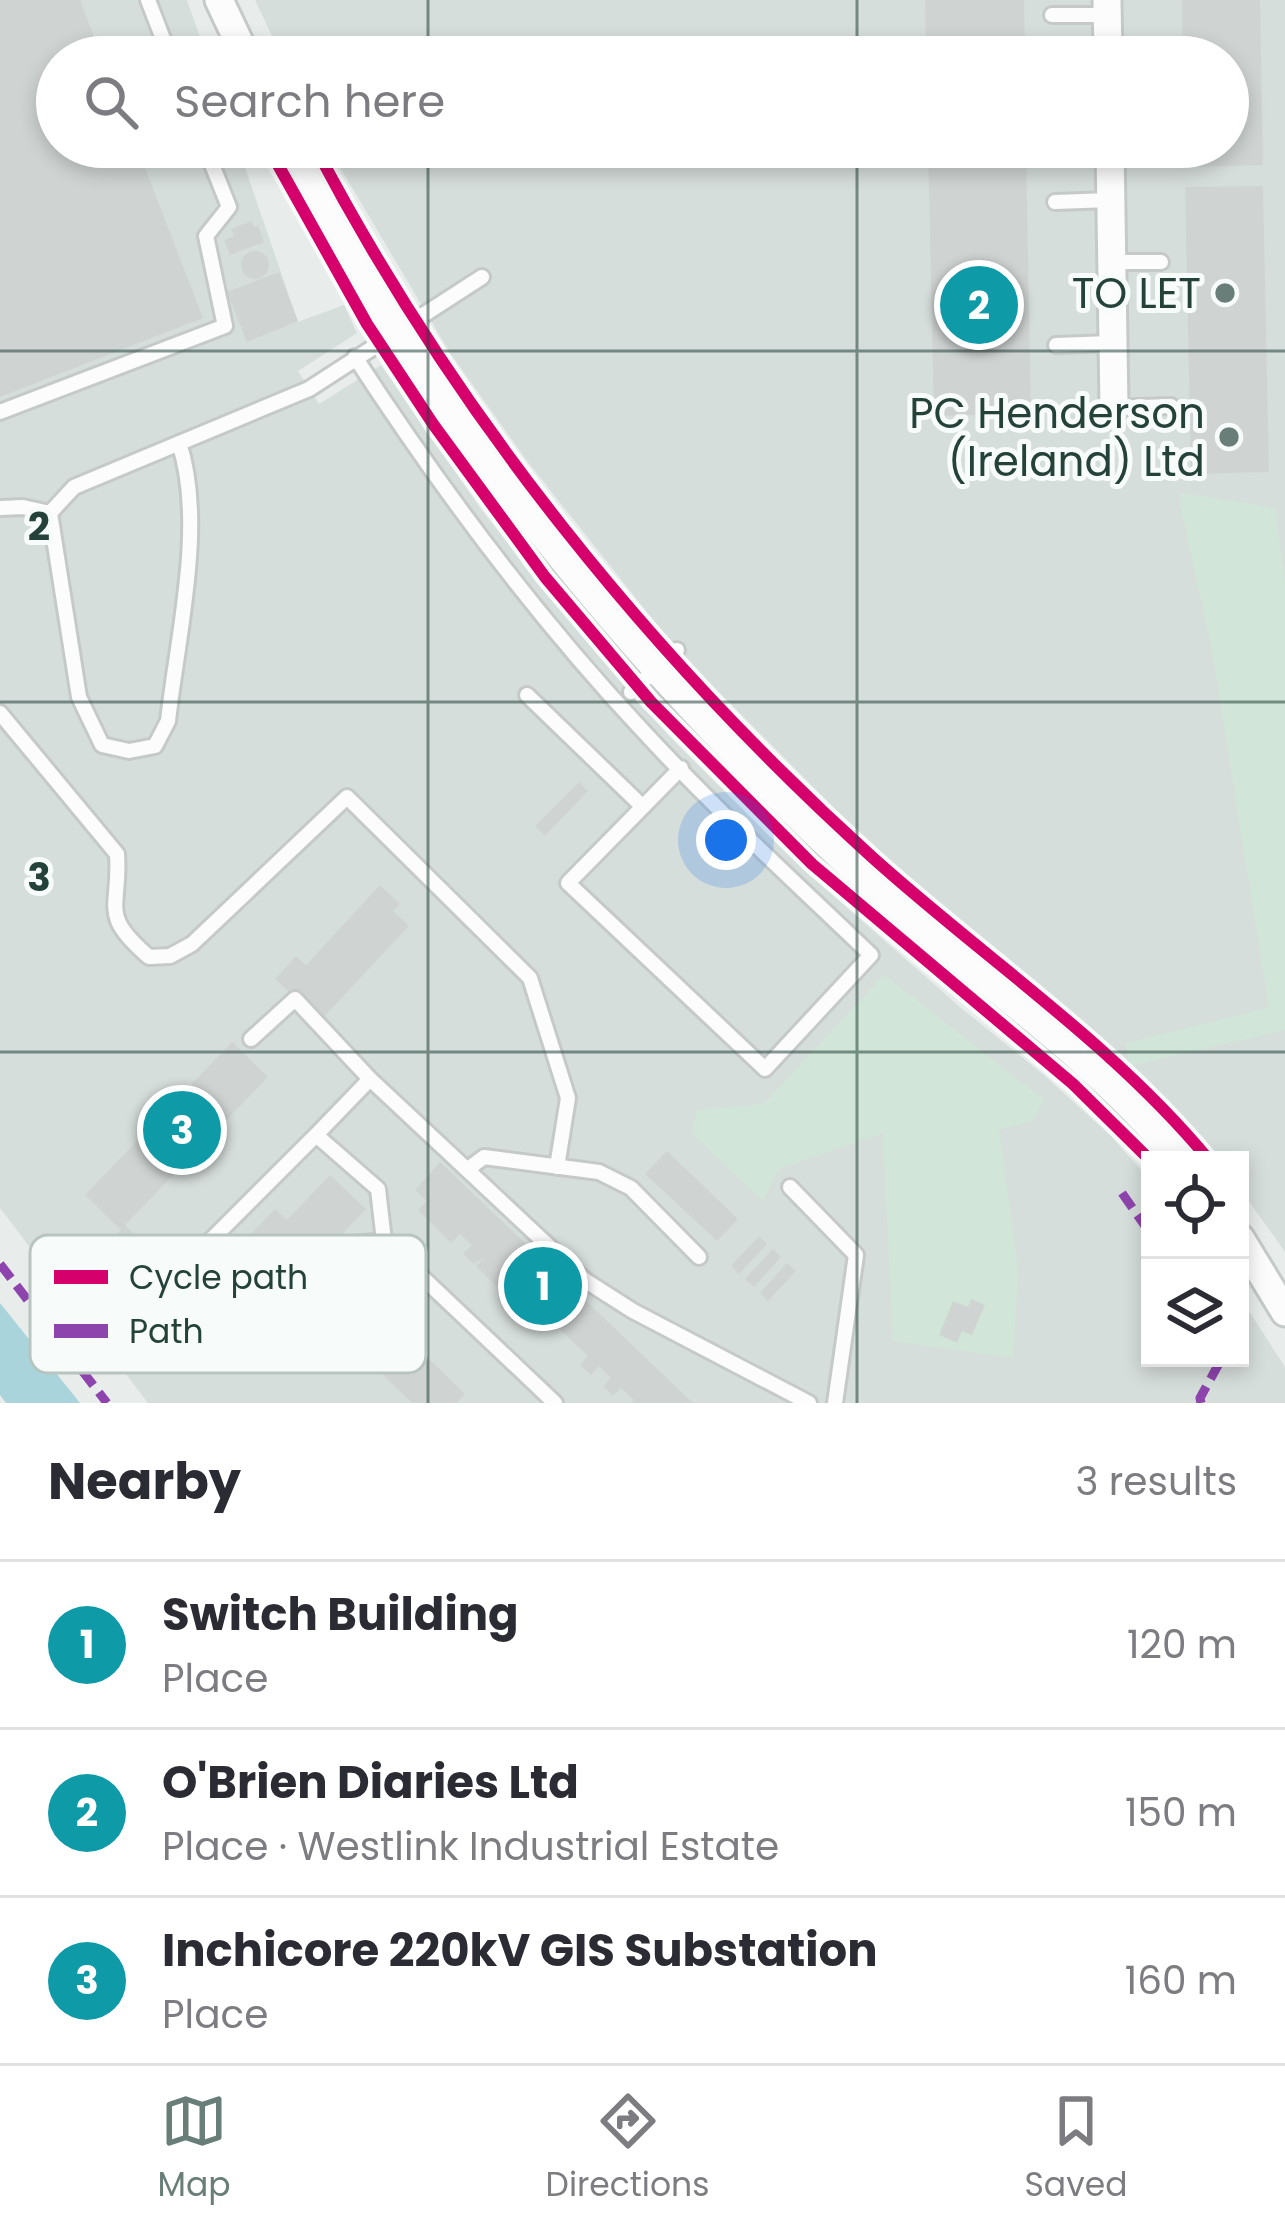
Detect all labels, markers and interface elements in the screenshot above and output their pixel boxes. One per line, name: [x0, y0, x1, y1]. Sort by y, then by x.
search box: [36, 36, 1249, 168]
icon: search: [78, 69, 144, 135]
text: Search here: [174, 70, 445, 133]
pin: 2: [940, 260, 1018, 350]
place label: TO LET: [1072, 264, 1201, 323]
marker: TO LET: [1212, 280, 1238, 306]
place label: PC Henderson (Ireland) Ltd: [909, 384, 1205, 491]
marker: PC Henderson (Ireland) Ltd: [1216, 424, 1242, 450]
text: 2: [28, 499, 50, 554]
your location: [696, 810, 756, 870]
text: 3: [27, 850, 51, 905]
pin: 3: [143, 1085, 221, 1175]
map controls: [1141, 1151, 1249, 1367]
button: locate: [1141, 1151, 1249, 1259]
legend: [30, 1235, 426, 1373]
pin: 1: [504, 1241, 582, 1331]
text: Cycle path: [129, 1254, 308, 1301]
button: layers: [1141, 1259, 1249, 1367]
text: Path: [129, 1308, 204, 1355]
text: Nearby: [48, 1445, 241, 1517]
text: 3 results: [1075, 1454, 1237, 1509]
text: Switch Building: [162, 1583, 519, 1646]
text: 1: [80, 1617, 94, 1672]
text: 120 m: [1127, 1617, 1237, 1672]
text: Place: [162, 1651, 268, 1706]
text: O'Brien Diaries Ltd: [162, 1751, 579, 1814]
text: 2: [76, 1785, 98, 1840]
text: 150 m: [1125, 1785, 1237, 1840]
text: Place · Westlink Industrial Estate: [162, 1819, 779, 1874]
text: Inchicore 220kV GIS Substation: [162, 1919, 878, 1982]
text: 3: [75, 1953, 99, 2008]
text: 160 m: [1125, 1953, 1237, 2008]
text: Place: [162, 1987, 268, 2042]
tab: Map: [158, 2088, 231, 2210]
tab: Directions: [546, 2088, 709, 2210]
tab: Saved: [1025, 2088, 1127, 2210]

